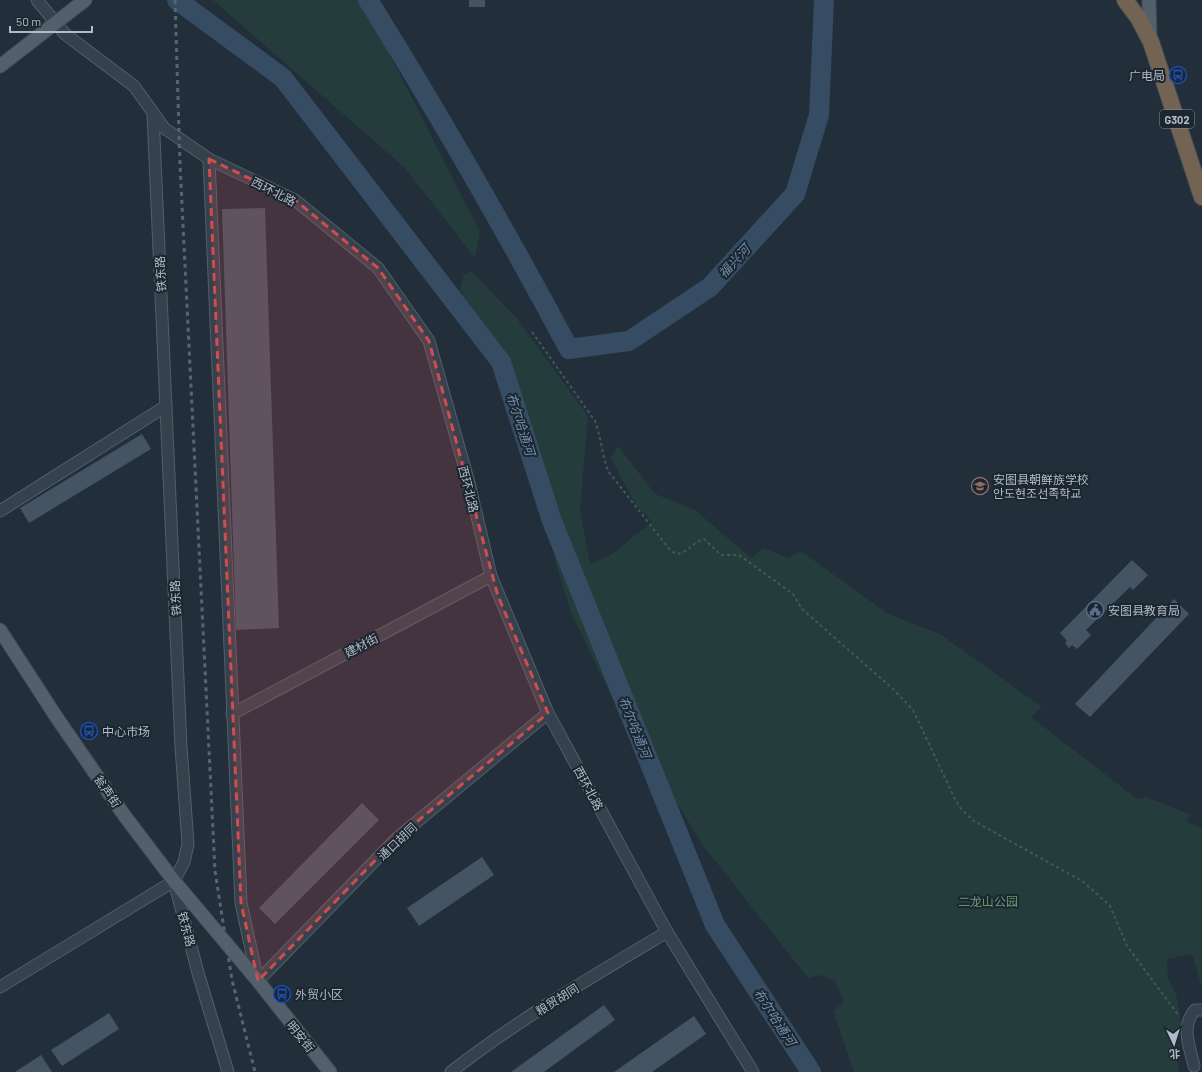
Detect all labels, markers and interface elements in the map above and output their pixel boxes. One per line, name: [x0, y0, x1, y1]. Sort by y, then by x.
scale bar: [10, 8, 92, 34]
text: 50 m: [16, 14, 41, 28]
bus stop icon: 广电局: [1168, 65, 1188, 85]
place label: 广电局: [1129, 68, 1165, 82]
road number: G302: [1160, 110, 1194, 128]
street label: 西环北路: [249, 174, 299, 208]
water label: 福兴河: [715, 239, 755, 281]
street label: 铁东路: [152, 256, 168, 292]
water label: 布尔哈通河: [503, 391, 540, 460]
street label: 西环北路: [456, 464, 482, 514]
place label: 安图县朝鲜族学校 안도현조선족학교: [993, 472, 1089, 500]
school or university icon: 安图县朝鲜族学校 안도현조선족학교: [970, 476, 990, 496]
street label: 铁东路: [167, 580, 183, 616]
public building icon: 安图县教育局: [1085, 600, 1105, 620]
place label: 安图县教育局: [1108, 603, 1180, 617]
street label: 建材街: [342, 630, 380, 660]
water label: 布尔哈通河: [615, 694, 656, 763]
bus stop icon: 中心市场: [79, 721, 99, 741]
place label: 中心市场: [102, 724, 150, 738]
street label: 西环北路: [572, 764, 606, 812]
street label: 瓮声街: [92, 772, 124, 810]
street label: 通口胡同: [375, 820, 419, 862]
park label: 二龙山公园: [958, 894, 1018, 908]
street label: 铁东路: [176, 910, 198, 948]
street label: 粮贸胡同: [533, 980, 581, 1018]
bus stop icon: 外贸小区: [272, 984, 292, 1004]
water label: 布尔哈通河: [751, 985, 801, 1051]
place label: 外贸小区: [295, 987, 343, 1001]
street label: 明安街: [284, 1018, 318, 1054]
north arrow: [1154, 1024, 1194, 1064]
text: 北: [1169, 1048, 1181, 1061]

